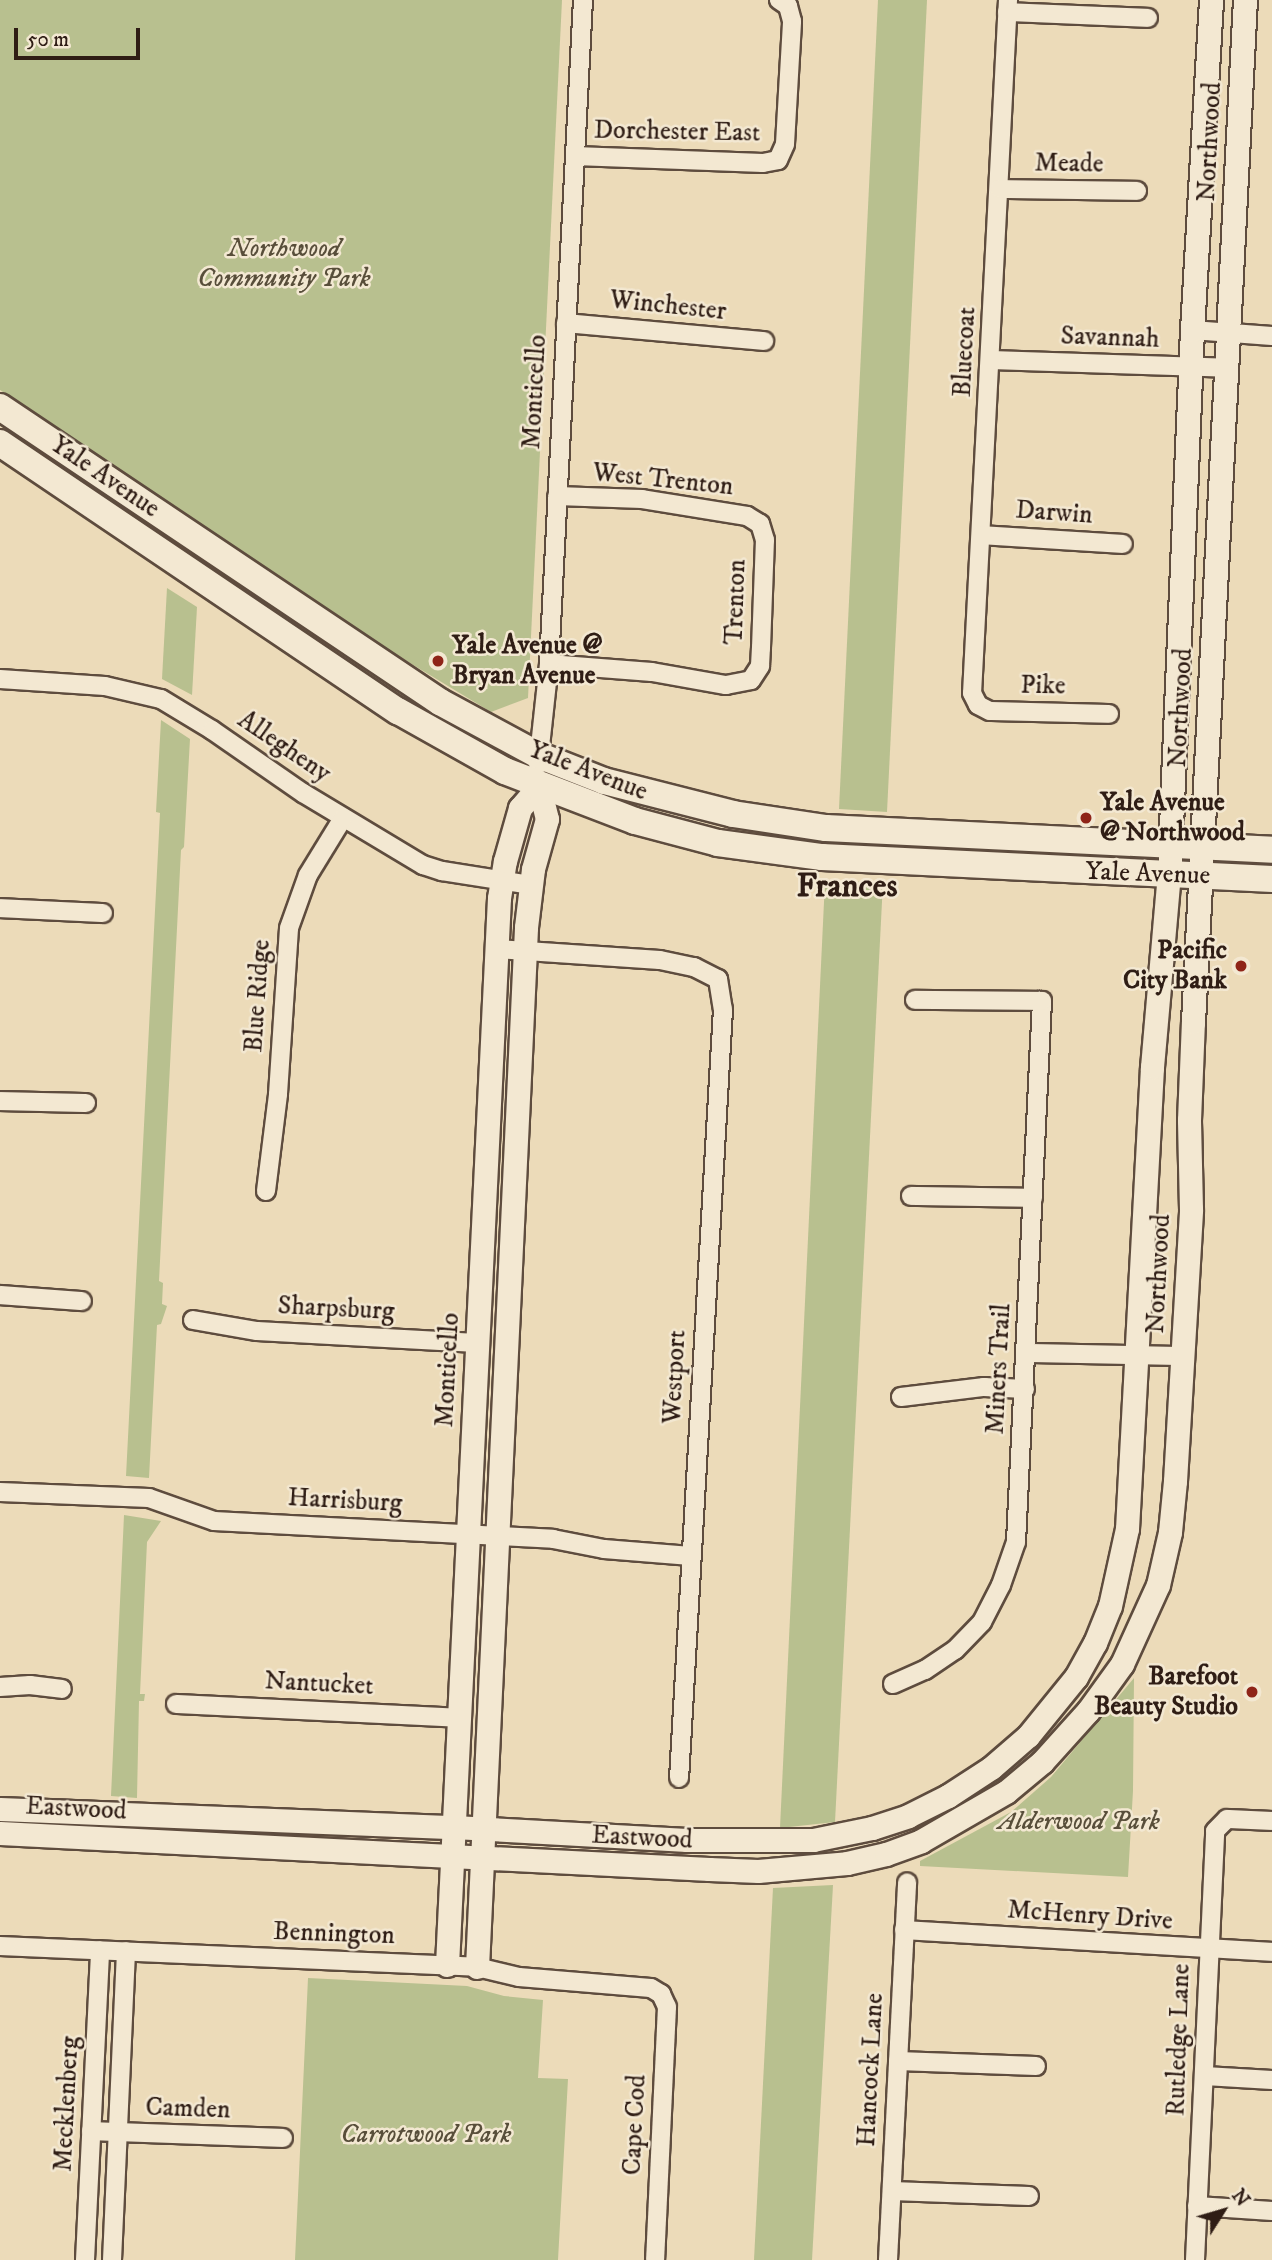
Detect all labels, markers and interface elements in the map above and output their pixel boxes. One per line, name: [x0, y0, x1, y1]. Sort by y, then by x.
scale bar: [18, 14, 144, 58]
text: 50 m: [27, 27, 69, 53]
street label: Northwood: [1191, 81, 1229, 203]
street label: Dorchester East: [593, 115, 761, 149]
street label: Meade: [1034, 148, 1104, 180]
park label: Northwood Community Park: [197, 233, 371, 294]
street label: Winchester: [608, 284, 728, 328]
street label: Bluecoat: [947, 306, 983, 398]
street label: Savannah: [1060, 321, 1160, 355]
street label: Monticello: [516, 334, 554, 450]
street label: Yale Avenue: [45, 429, 165, 525]
street label: West Trenton: [591, 457, 735, 503]
street label: Darwin: [1014, 495, 1094, 531]
street label: Trenton: [719, 559, 753, 645]
place label: Yale Avenue @ Bryan Avenue: [452, 630, 602, 692]
street label: Northwood: [1162, 647, 1200, 769]
marker: Yale Avenue @ Bryan Avenue: [430, 653, 446, 669]
street label: Pike: [1020, 670, 1066, 702]
street label: Allegheny: [232, 705, 336, 789]
street label: Yale Avenue: [524, 734, 652, 808]
place label: Yale Avenue @ Northwood: [1100, 787, 1245, 848]
marker: Yale Avenue @ Northwood: [1078, 810, 1094, 826]
street label: Yale Avenue: [1085, 856, 1211, 892]
district label: Frances: [797, 867, 897, 907]
place label: Pacific City Bank: [1123, 935, 1227, 996]
street label: Blue Ridge: [238, 938, 278, 1054]
marker: Pacific City Bank: [1233, 958, 1249, 974]
street label: Northwood: [1140, 1213, 1178, 1335]
street label: Sharpsburg: [277, 1290, 395, 1328]
street label: Miners Trail: [980, 1303, 1018, 1435]
street label: Monticello: [429, 1312, 467, 1428]
street label: Westport: [657, 1329, 693, 1425]
street label: Harrisburg: [287, 1482, 403, 1520]
place label: Barefoot Beauty Studio: [1094, 1661, 1238, 1722]
street label: Nantucket: [264, 1666, 374, 1702]
marker: Barefoot Beauty Studio: [1244, 1684, 1260, 1700]
street label: Eastwood: [25, 1791, 127, 1827]
park label: Alderwood Park: [998, 1806, 1160, 1838]
street label: Eastwood: [591, 1820, 693, 1856]
street label: McHenry Drive: [1006, 1895, 1174, 1937]
street label: Bennington: [273, 1916, 395, 1952]
street label: Rutledge Lane: [1161, 1963, 1197, 2117]
street label: Hancock Lane: [851, 1992, 891, 2148]
street label: Mecklenberg: [48, 2035, 86, 2173]
street label: Cape Cod: [617, 2074, 653, 2176]
street label: Camden: [145, 2092, 231, 2126]
park label: Carrotwood Park: [341, 2119, 511, 2151]
north arrow: [1188, 2176, 1258, 2246]
text: N: [1226, 2185, 1254, 2211]

